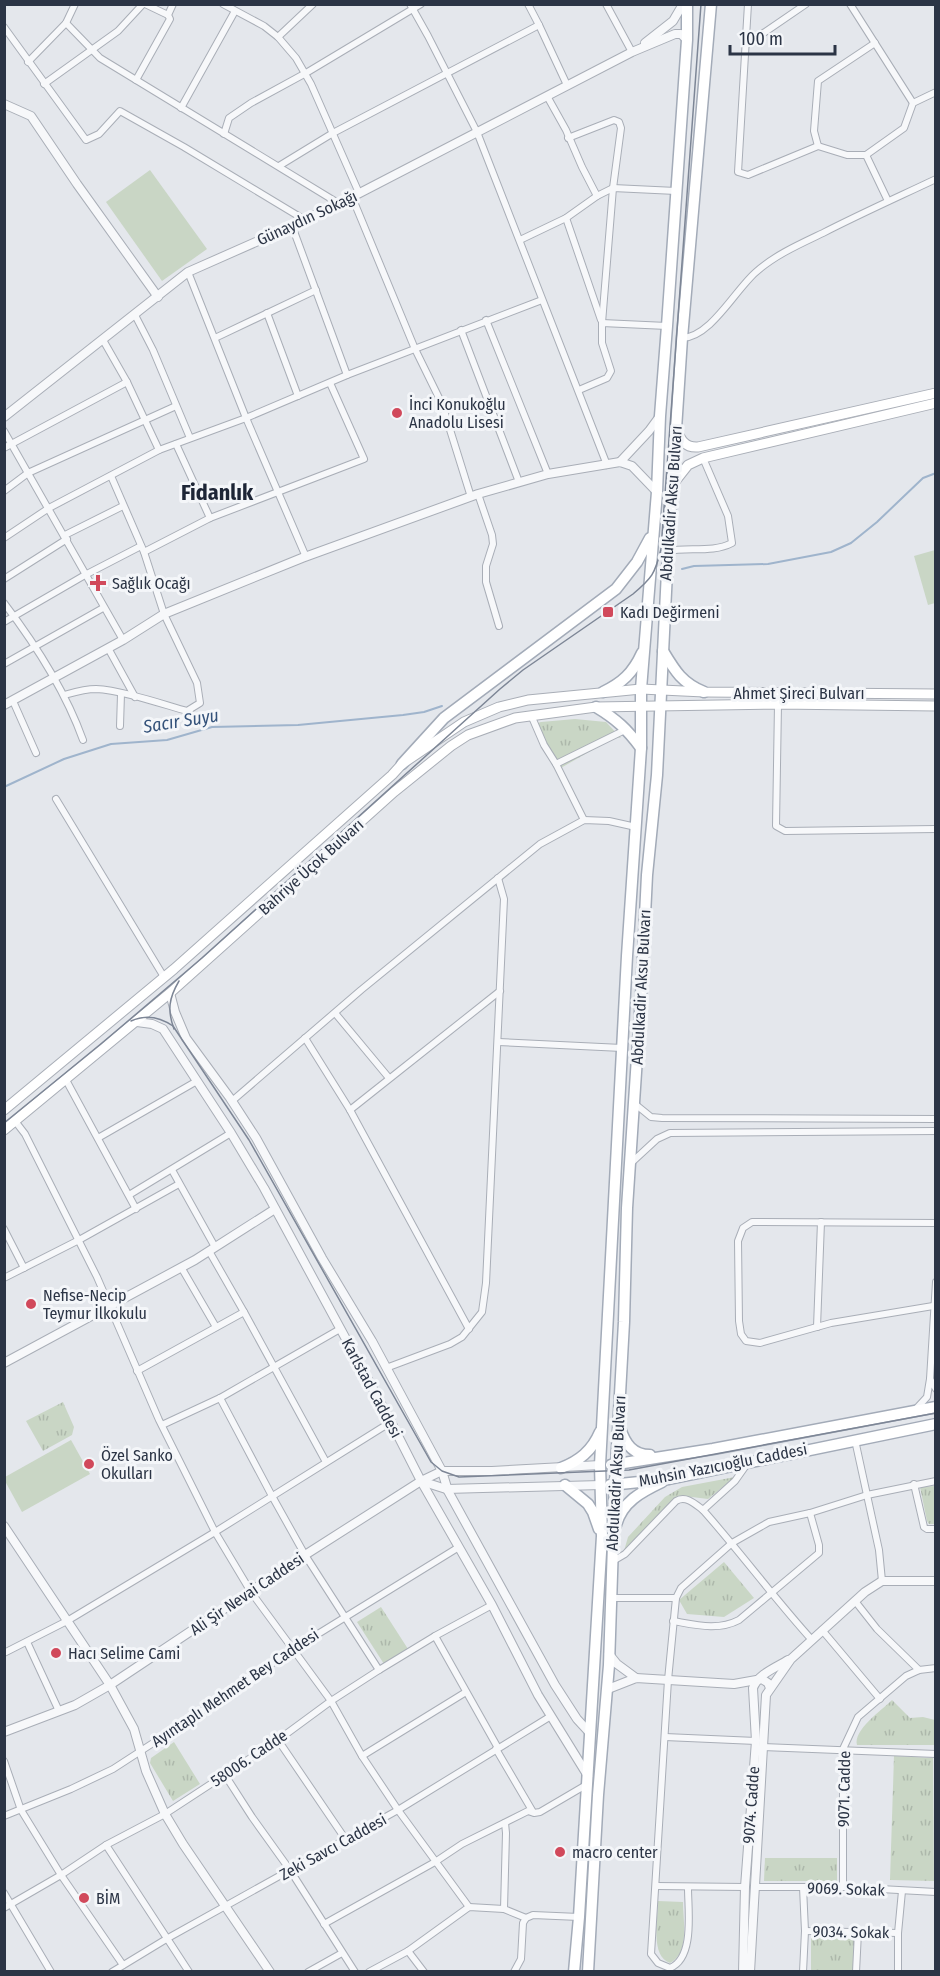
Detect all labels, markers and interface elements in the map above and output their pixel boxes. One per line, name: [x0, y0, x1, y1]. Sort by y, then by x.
scale bar: [730, 18, 835, 56]
text: 100 m: [739, 28, 783, 50]
street label: Günaydın Sokağı: [254, 187, 360, 249]
place label: İnci Konukoğlu Anadolu Lisesi: [409, 395, 506, 432]
marker: İnci Konukoğlu Anadolu Lisesi: [390, 406, 404, 420]
street label: Abdulkadir Aksu Bulvarı: [656, 425, 686, 581]
district label: Fidanlık: [181, 479, 254, 506]
marker: Sağlık Ocağı: [89, 574, 107, 592]
place label: Sağlık Ocağı: [112, 574, 191, 593]
place label: Kadı Değirmeni: [620, 603, 720, 622]
marker: Kadı Değirmeni: [601, 605, 615, 619]
street label: Ahmet Şireci Bulvarı: [733, 684, 865, 703]
water label: Sacır Suyu: [141, 704, 220, 738]
street label: Bahriye Üçok Bulvarı: [255, 815, 367, 919]
street label: Abdulkadir Aksu Bulvarı: [627, 909, 655, 1065]
place label: Nefise-Necip Teymur İlkokulu: [43, 1286, 147, 1323]
marker: Nefise-Necip Teymur İlkokulu: [24, 1297, 38, 1311]
street label: Karlstad Caddesi: [338, 1335, 406, 1441]
street label: Abdulkadir Aksu Bulvarı: [602, 1395, 630, 1551]
street label: Muhsin Yazıcıoğlu Caddesi: [637, 1439, 809, 1491]
place label: Özel Sanko Okulları: [101, 1446, 173, 1483]
marker: Özel Sanko Okulları: [82, 1457, 96, 1471]
street label: Ali Şir Nevai Caddesi: [186, 1549, 308, 1639]
street label: Ayıntaplı Mehmet Bey Caddesi: [148, 1625, 322, 1751]
place label: Hacı Selime Cami: [68, 1644, 180, 1663]
marker: Hacı Selime Cami: [49, 1646, 63, 1660]
street label: 58006. Cadde: [207, 1725, 291, 1790]
street label: 9071. Cadde: [834, 1751, 854, 1827]
street label: 9074. Cadde: [739, 1766, 763, 1844]
street label: Zeki Savcı Caddesi: [276, 1810, 390, 1884]
place label: macro center: [572, 1843, 658, 1862]
marker: macro center: [553, 1845, 567, 1859]
street label: 9069. Sokak: [807, 1878, 886, 1900]
place label: BİM: [96, 1889, 120, 1908]
marker: BİM: [77, 1891, 91, 1905]
street label: 9034. Sokak: [812, 1922, 890, 1942]

